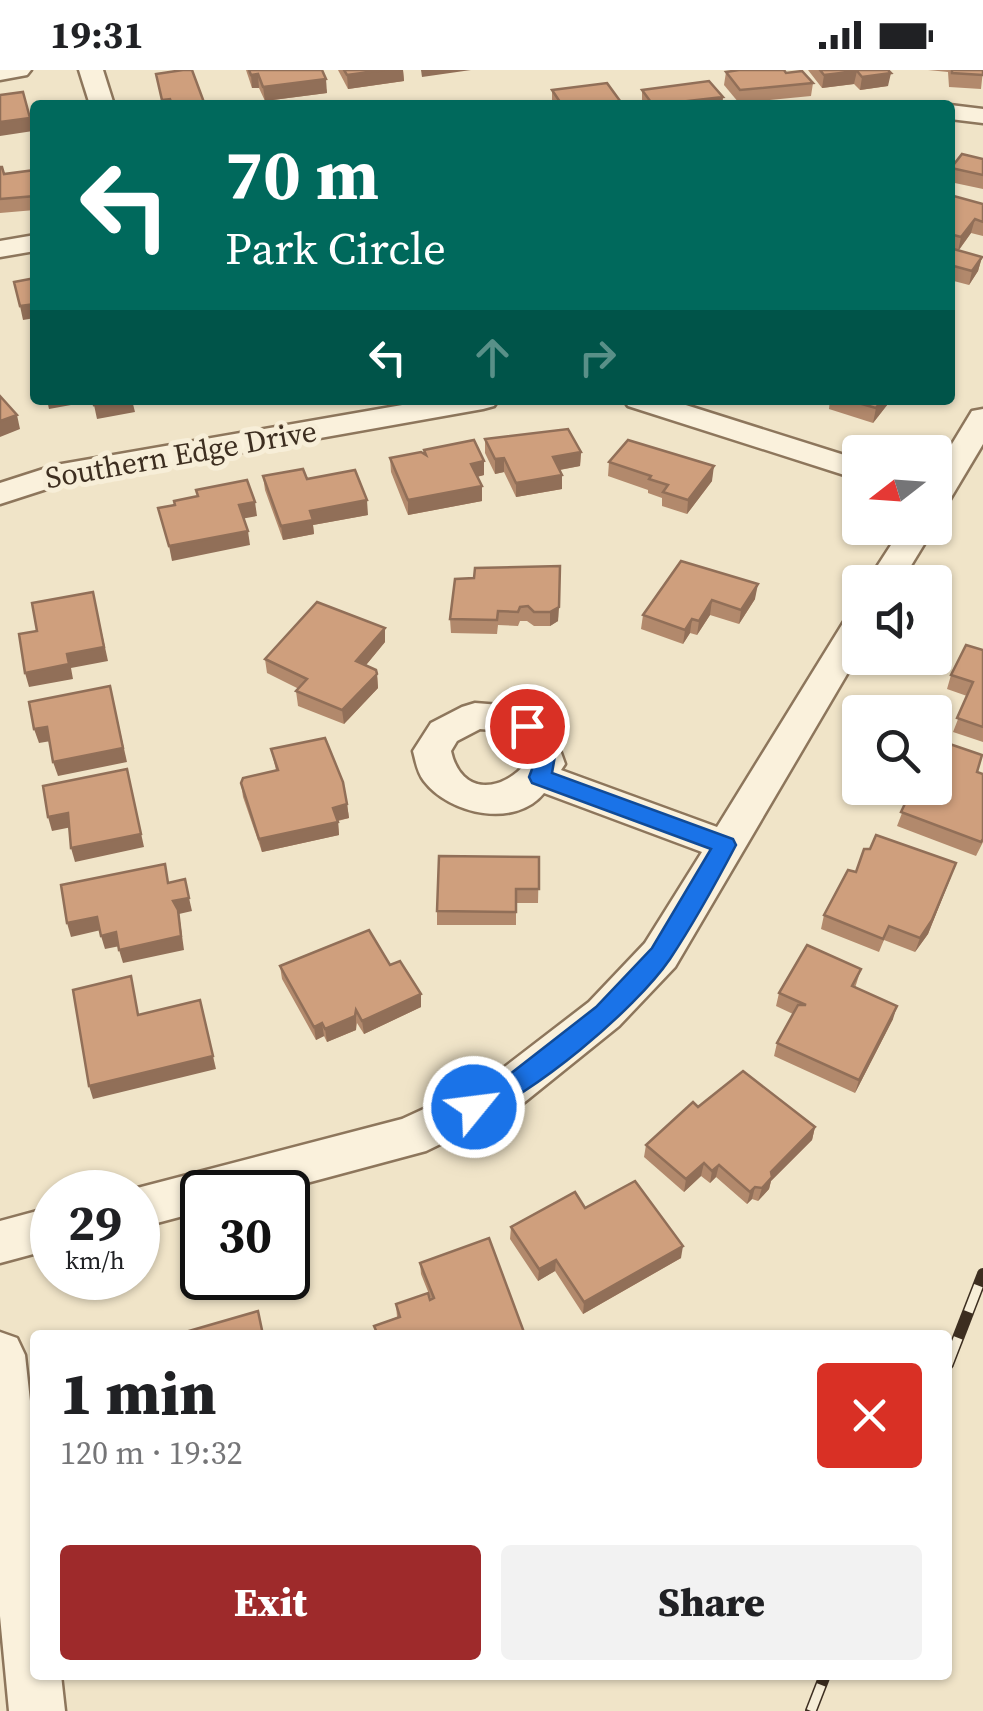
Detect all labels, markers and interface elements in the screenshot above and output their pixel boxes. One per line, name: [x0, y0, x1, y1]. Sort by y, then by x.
text: 19:31: [50, 9, 144, 61]
text: 70 m: [225, 126, 379, 222]
icon: left: [60, 140, 190, 270]
text: Park Circle: [225, 217, 446, 279]
icon: left: [360, 330, 415, 385]
icon: ahead: [465, 330, 520, 385]
icon: right: [570, 330, 625, 385]
street label: Southern Edge Drive: [42, 410, 320, 498]
north arrow: [842, 435, 952, 545]
map controls: [842, 435, 952, 805]
button: sound: [842, 565, 952, 675]
pin: [485, 684, 570, 769]
button: search: [842, 695, 952, 805]
icon: arrive: [500, 699, 555, 754]
position arrow: [422, 1055, 526, 1159]
speed limit sign: 30: [180, 1170, 310, 1300]
text: 29: [68, 1188, 122, 1257]
text: km/h: [65, 1243, 125, 1277]
text: 1 min: [60, 1352, 216, 1434]
button: close: [817, 1363, 922, 1468]
text: 120 m · 19:32: [60, 1431, 242, 1475]
button: Exit: [60, 1545, 481, 1660]
button: Share: [501, 1545, 922, 1660]

